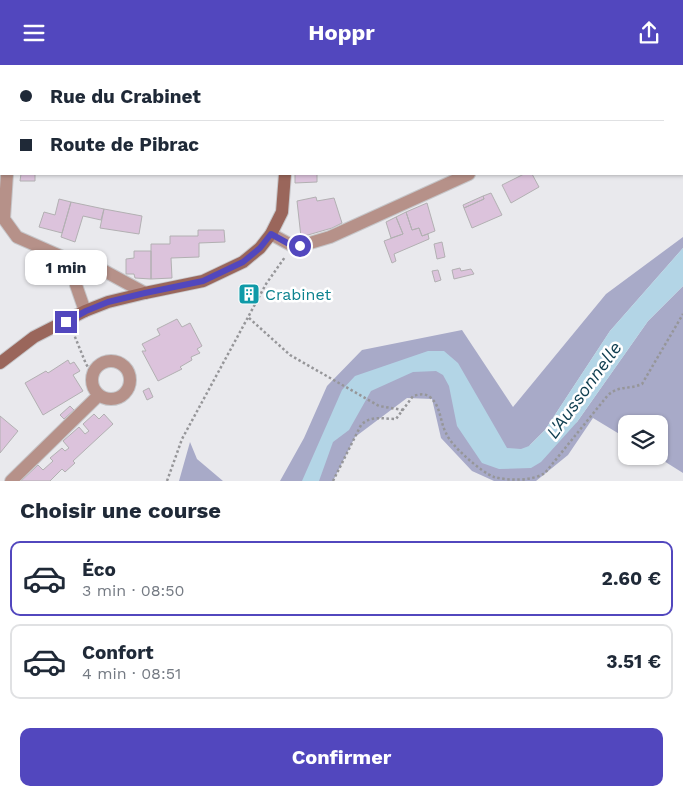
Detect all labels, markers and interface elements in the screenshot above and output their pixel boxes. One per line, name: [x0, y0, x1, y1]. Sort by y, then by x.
icon: menu: [20, 19, 48, 47]
icon: share: [635, 19, 663, 47]
text: Hoppr: [308, 20, 375, 45]
text: Rue du Crabinet: [50, 85, 201, 108]
text: Route de Pibrac: [50, 133, 199, 156]
route start: [289, 235, 311, 257]
callout: 1 min: [25, 249, 107, 285]
text: 1 min: [45, 258, 87, 277]
building icon: Crabinet: [237, 282, 261, 306]
place label: Crabinet: [265, 285, 332, 304]
route end: [55, 311, 77, 333]
water label: L'Aussonnelle: [541, 337, 626, 442]
map controls: [618, 415, 668, 465]
button: layers: [618, 415, 668, 465]
text: Choisir une course: [20, 498, 221, 523]
icon: car: [22, 556, 67, 601]
text: Éco: [82, 558, 116, 581]
text: 2.60 €: [602, 567, 661, 590]
text: 3 min · 08:50: [82, 581, 185, 600]
icon: car: [22, 639, 67, 684]
text: Confort: [82, 641, 153, 664]
text: 3.51 €: [606, 650, 661, 673]
text: 4 min · 08:51: [82, 664, 181, 683]
button: Confirmer: [20, 728, 663, 786]

